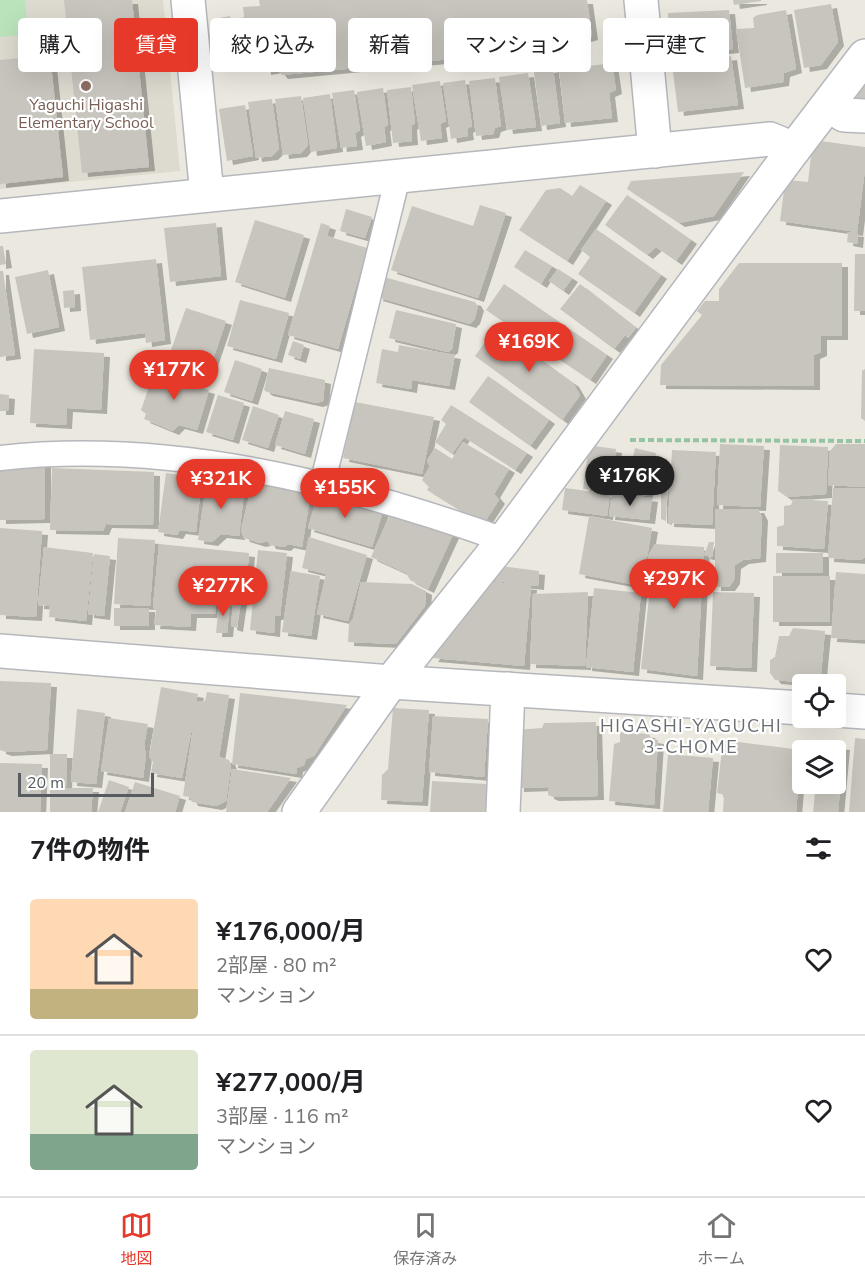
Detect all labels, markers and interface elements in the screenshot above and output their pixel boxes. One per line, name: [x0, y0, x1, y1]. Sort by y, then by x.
chip: 購入: [18, 18, 102, 72]
chip: 賃貸: [114, 18, 198, 72]
chip: 絞り込み: [210, 18, 336, 72]
chip: 新着: [348, 18, 432, 72]
chip: マンション: [444, 18, 591, 72]
chip: 一戸建て: [603, 18, 729, 72]
marker: Yaguchi Higashi Elementary School: [79, 79, 93, 93]
place label: Yaguchi Higashi Elementary School: [18, 94, 154, 134]
pin: ¥169K: [487, 322, 571, 373]
text: ¥169K: [498, 328, 560, 355]
pin: ¥177K: [132, 350, 216, 401]
text: ¥177K: [143, 356, 205, 383]
pin: ¥176K: [588, 456, 672, 507]
pin: ¥321K: [179, 459, 263, 510]
text: ¥176K: [599, 462, 661, 489]
text: ¥321K: [190, 465, 252, 492]
pin: ¥155K: [303, 468, 387, 519]
text: ¥155K: [314, 474, 376, 501]
pin: ¥297K: [632, 559, 716, 610]
text: ¥297K: [643, 565, 705, 592]
pin: ¥277K: [181, 566, 265, 617]
text: ¥277K: [192, 572, 254, 599]
map controls: [792, 674, 846, 794]
button: locate: [792, 674, 846, 728]
district label: HIGASHI-YAGUCHI 3-CHOME: [600, 714, 782, 759]
button: layers: [792, 740, 846, 794]
scale bar: [18, 770, 154, 798]
text: 20 m: [27, 772, 64, 794]
icon: filters: [802, 832, 835, 865]
text: 7件の物件: [30, 833, 150, 868]
text: ¥176,000/月: [216, 914, 366, 949]
icon: home: [78, 923, 150, 995]
icon: heart: [802, 943, 835, 976]
text: 2部屋 · 80 m²: [216, 952, 337, 979]
text: マンション: [216, 982, 316, 1009]
text: ¥277,000/月: [216, 1065, 366, 1100]
icon: home: [78, 1074, 150, 1146]
icon: heart: [802, 1094, 835, 1127]
text: 3部屋 · 116 m²: [216, 1103, 349, 1130]
text: マンション: [216, 1133, 316, 1160]
tab: 地図: [120, 1209, 153, 1270]
tab: 保存済み: [393, 1209, 457, 1270]
tab: ホーム: [697, 1209, 745, 1270]

